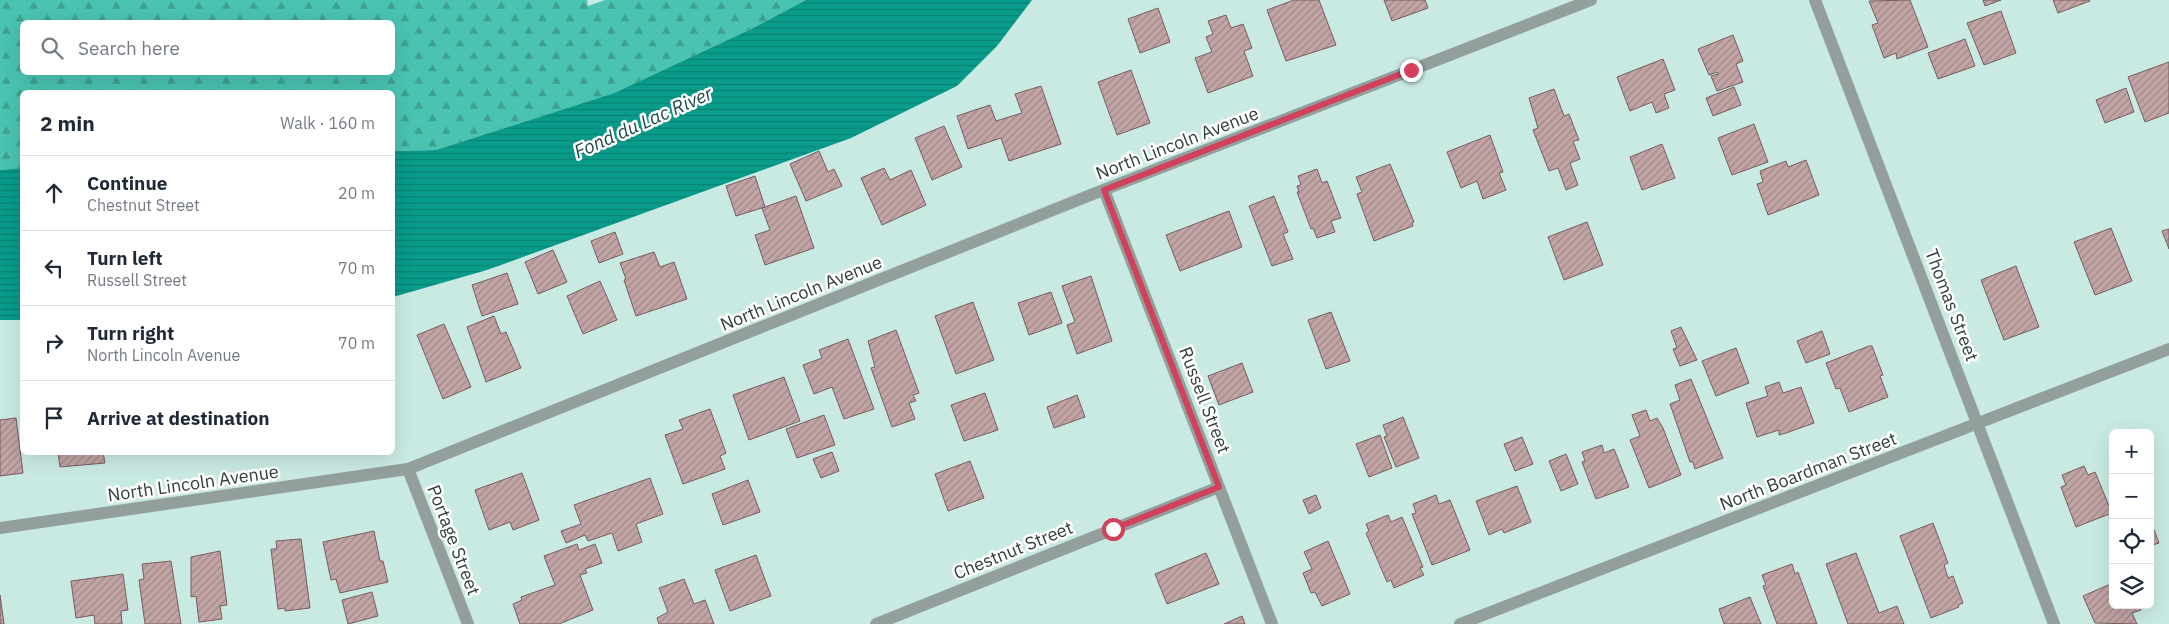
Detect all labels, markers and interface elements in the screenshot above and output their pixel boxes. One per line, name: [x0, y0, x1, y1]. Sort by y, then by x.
search box: [20, 20, 395, 75]
icon: search: [38, 34, 66, 62]
text: Search here: [78, 36, 180, 60]
route end: [1400, 59, 1423, 82]
water label: Fond du Lac River: [570, 80, 717, 163]
street label: North Lincoln Avenue: [1092, 101, 1262, 185]
text: 2 min: [40, 109, 95, 137]
text: Walk · 160 m: [280, 113, 375, 133]
text: Continue: [87, 171, 167, 195]
icon: ahead: [40, 179, 68, 207]
text: 20 m: [338, 183, 375, 203]
text: Chestnut Street: [87, 195, 200, 215]
text: Turn left: [87, 246, 163, 270]
street label: Thomas Street: [1920, 246, 1984, 364]
street label: North Lincoln Avenue: [717, 250, 885, 336]
icon: left: [40, 254, 68, 282]
text: 70 m: [338, 258, 375, 278]
text: Russell Street: [87, 270, 187, 290]
text: Turn right: [87, 321, 174, 345]
icon: right: [40, 329, 68, 357]
text: 70 m: [338, 333, 375, 353]
street label: Russell Street: [1174, 343, 1236, 457]
text: North Lincoln Avenue: [87, 345, 240, 365]
icon: arrive: [40, 404, 68, 432]
text: Arrive at destination: [87, 406, 270, 430]
street label: North Boardman Street: [1716, 427, 1900, 515]
map controls: [2109, 429, 2154, 609]
button: +: [2109, 429, 2154, 474]
street label: North Lincoln Avenue: [106, 460, 280, 506]
button: −: [2109, 474, 2154, 519]
street label: Portage Street: [422, 482, 486, 598]
street label: Chestnut Street: [950, 516, 1076, 584]
route start: [1102, 518, 1125, 541]
button: locate: [2109, 519, 2154, 564]
button: layers: [2109, 564, 2154, 609]

